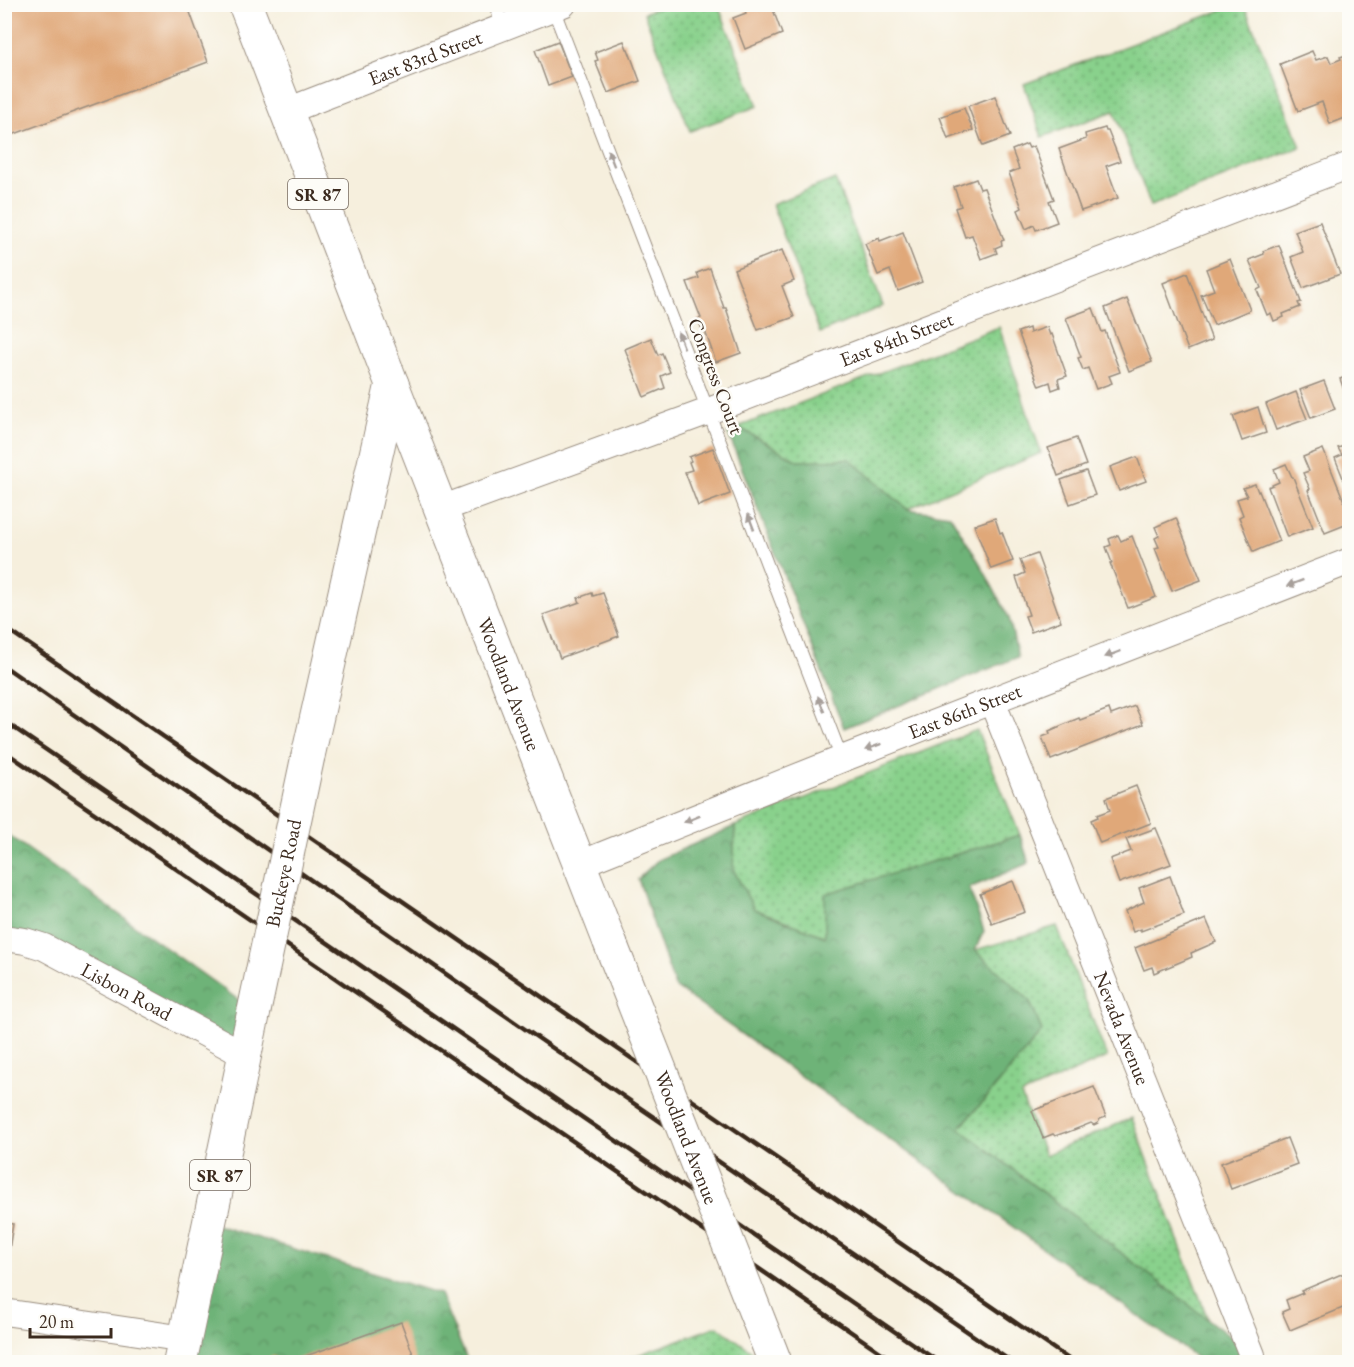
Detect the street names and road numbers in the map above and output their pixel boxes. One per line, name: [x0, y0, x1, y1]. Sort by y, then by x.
street label: East 83rd Street: [365, 24, 486, 91]
road number: SR 87: [288, 179, 348, 209]
street label: East 84th Street: [836, 305, 957, 373]
street label: Congress Court: [682, 314, 750, 438]
street label: Woodland Avenue: [471, 613, 547, 755]
street label: East 86th Street: [904, 677, 1026, 745]
street label: Buckeye Road: [259, 816, 307, 929]
street label: Lisbon Road: [77, 956, 178, 1027]
street label: Nevada Avenue: [1088, 968, 1156, 1089]
street label: Woodland Avenue: [649, 1067, 725, 1208]
road number: SR 87: [190, 1160, 250, 1190]

